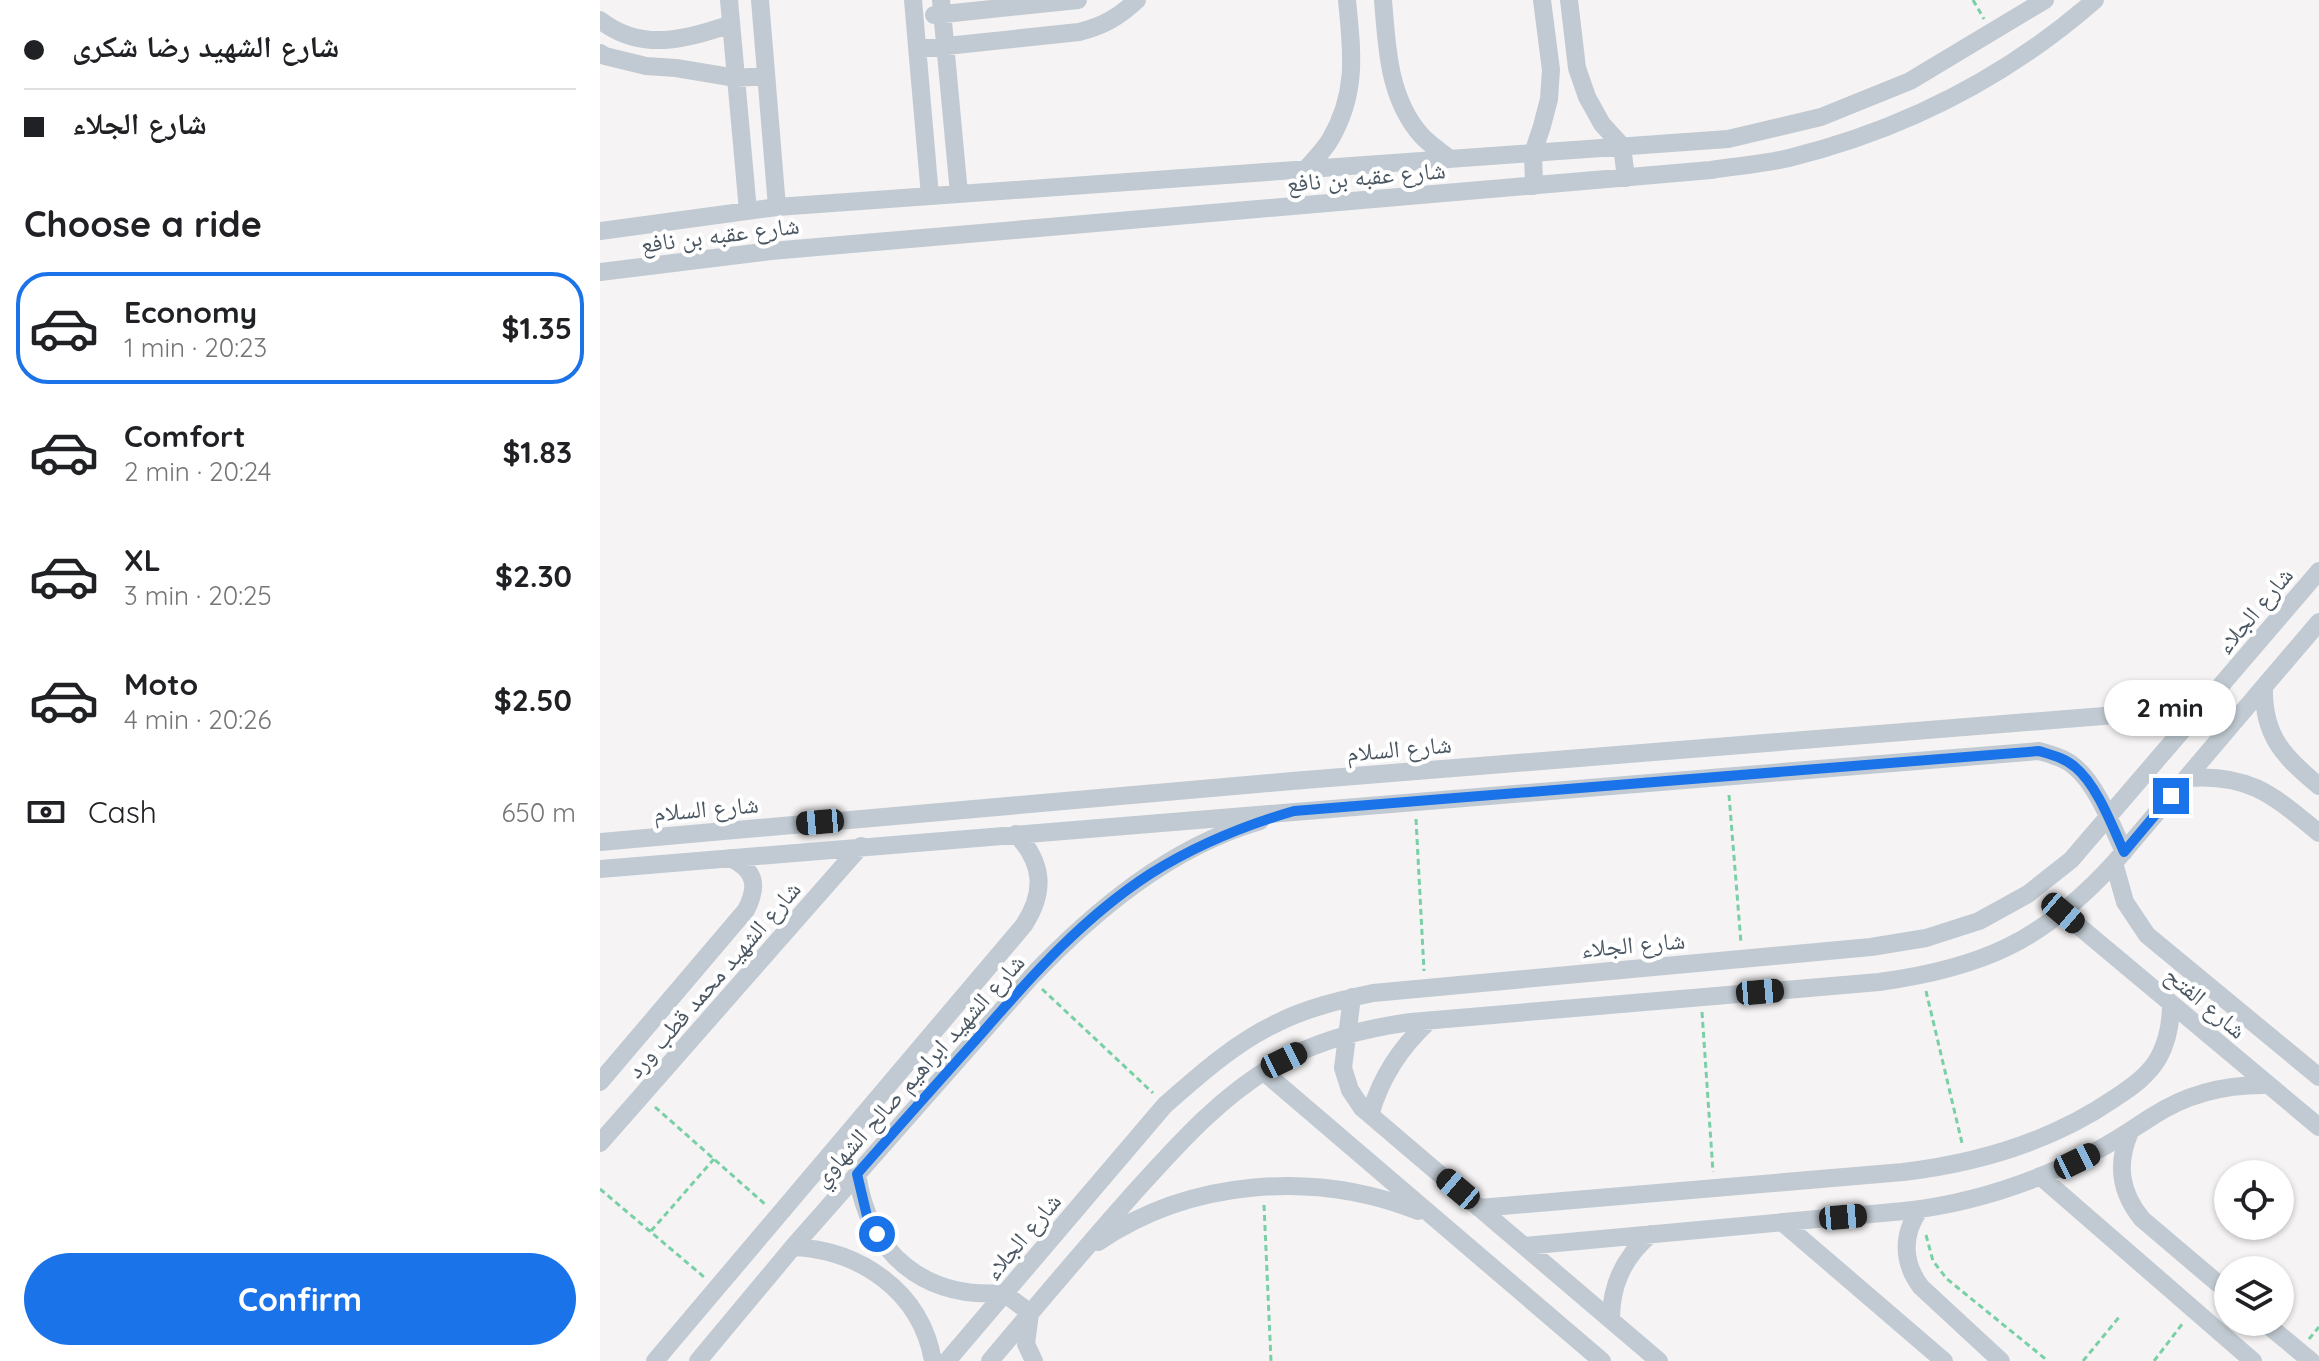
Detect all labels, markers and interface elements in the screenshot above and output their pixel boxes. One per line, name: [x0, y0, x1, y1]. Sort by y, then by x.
text: شارع الشهيد رضا شكرى: [72, 27, 339, 65]
text: شارع الجلاء: [72, 104, 207, 142]
street label: شارع عقبه بن نافع: [1285, 154, 1447, 199]
text: Choose a ride: [24, 201, 262, 246]
street label: شارع عقبه بن نافع: [639, 209, 801, 260]
icon: car: [28, 292, 100, 364]
text: Economy: [124, 293, 257, 331]
text: $1.35: [502, 309, 572, 347]
text: 1 min · 20:23: [124, 331, 267, 364]
icon: car: [28, 416, 100, 488]
text: Comfort: [124, 417, 245, 455]
text: $1.83: [502, 433, 572, 471]
text: 2 min · 20:24: [124, 455, 272, 488]
icon: car: [28, 540, 100, 612]
text: XL: [124, 541, 161, 579]
text: $2.30: [495, 557, 572, 595]
street label: شارع الجلاء: [2209, 560, 2300, 660]
text: 3 min · 20:25: [124, 579, 272, 612]
icon: car: [28, 664, 100, 736]
text: Moto: [124, 665, 198, 703]
callout: 2 min: [2105, 680, 2237, 736]
text: $2.50: [494, 681, 572, 719]
text: 2 min: [2136, 691, 2204, 724]
text: 4 min · 20:26: [124, 703, 272, 736]
street label: شارع السلام: [1345, 728, 1453, 770]
route end: [2153, 778, 2189, 814]
street label: شارع السلام: [652, 788, 760, 830]
icon: cash: [24, 790, 68, 834]
text: Cash: [88, 793, 157, 831]
text: 650 m: [502, 796, 576, 829]
car: [795, 808, 845, 836]
street label: شارع الشهيد محمد قطب ورد: [619, 874, 807, 1084]
car: [2037, 888, 2089, 938]
street label: شارع الجلاء: [1580, 925, 1686, 964]
street label: شارع الشهيد ابراهيم صالح الشهاوي: [806, 947, 1034, 1196]
street label: شارع الفتح: [2159, 959, 2253, 1045]
car: [1735, 978, 1785, 1006]
car: [1257, 1039, 1311, 1081]
car: [2050, 1140, 2104, 1182]
map controls: [2214, 1160, 2294, 1336]
button: locate: [2214, 1160, 2294, 1240]
car: [1432, 1164, 1484, 1214]
street label: شارع الجلاء: [977, 1186, 1068, 1286]
car: [1818, 1203, 1868, 1231]
route start: [859, 1216, 895, 1252]
button: Confirm: [24, 1253, 576, 1345]
button: layers: [2214, 1256, 2294, 1336]

